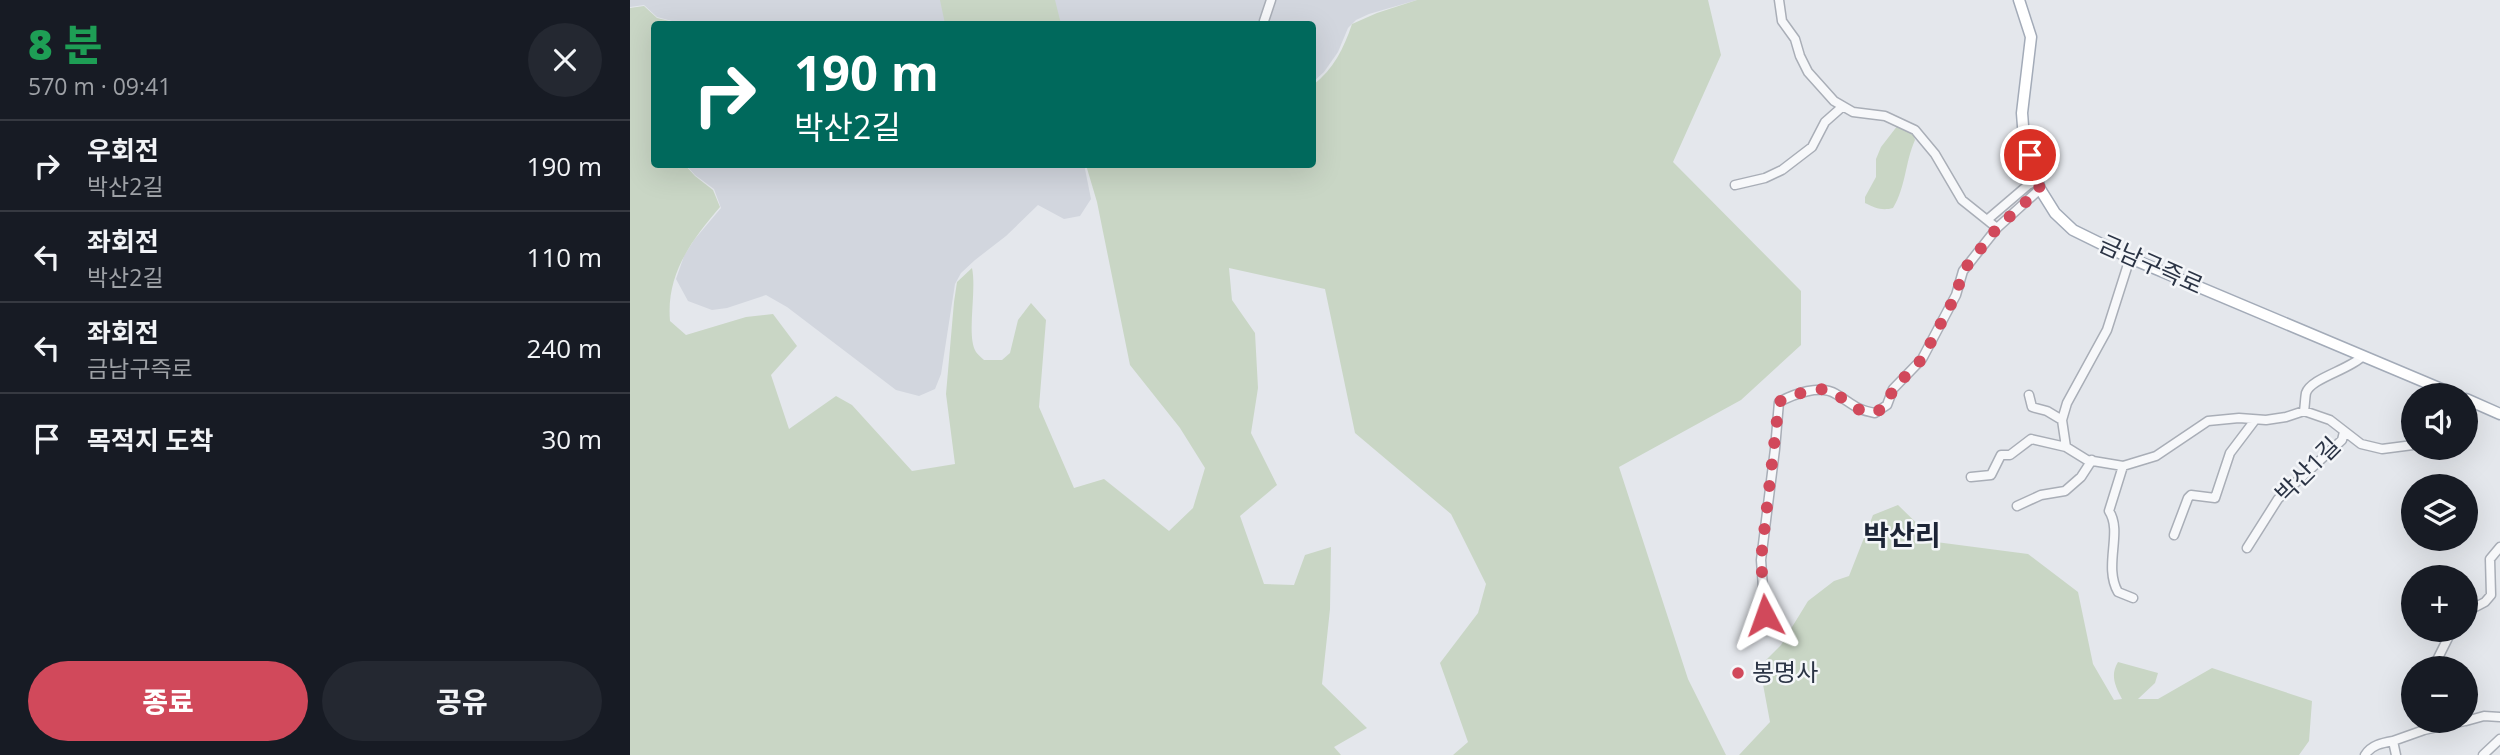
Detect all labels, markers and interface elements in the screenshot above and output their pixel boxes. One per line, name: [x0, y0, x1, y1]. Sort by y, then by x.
text: 8 분: [28, 15, 102, 72]
button: close: [528, 23, 602, 97]
text: 190 m: [794, 39, 939, 105]
icon: right: [679, 49, 770, 140]
text: 570 m · 09:41: [28, 70, 171, 102]
text: 박산2길: [794, 105, 901, 148]
pin: [2000, 125, 2060, 185]
text: 우회전: [87, 132, 159, 168]
icon: arrive: [2011, 136, 2049, 174]
icon: right: [28, 147, 66, 185]
text: 190 m: [527, 148, 602, 184]
text: 박산2길: [87, 170, 164, 202]
text: 좌회전: [87, 223, 159, 259]
street label: 금남구즉로: [2094, 226, 2209, 301]
icon: left: [28, 238, 66, 276]
text: 110 m: [527, 239, 602, 275]
text: 박산2길: [87, 261, 164, 293]
text: 좌회전: [87, 314, 159, 350]
icon: left: [28, 329, 66, 367]
text: 240 m: [527, 330, 602, 366]
text: 금남구즉로: [87, 352, 193, 384]
map controls: [2401, 383, 2478, 733]
button: sound: [2401, 383, 2478, 460]
icon: arrive: [28, 420, 66, 458]
text: 30 m: [541, 421, 602, 457]
text: 목적지 도착: [87, 422, 213, 458]
street label: 박산1길: [2267, 429, 2347, 509]
button: layers: [2401, 474, 2478, 551]
district label: 박산리: [1863, 515, 1941, 553]
button: +: [2401, 565, 2478, 642]
position arrow: [1728, 578, 1802, 652]
place label: 봉명사: [1752, 655, 1818, 688]
button: −: [2401, 656, 2478, 733]
button: 종료: [28, 661, 308, 741]
button: 공유: [322, 661, 602, 741]
marker: 봉명사: [1730, 665, 1746, 681]

